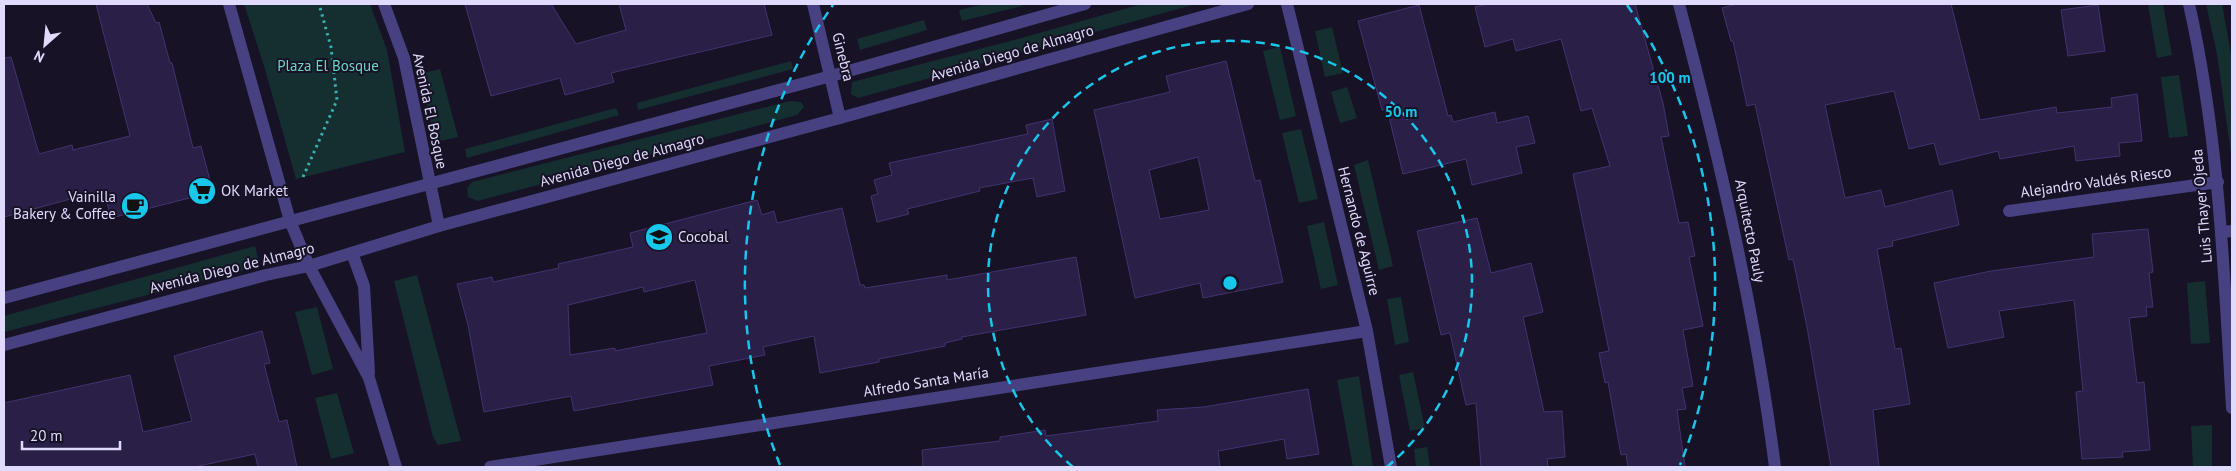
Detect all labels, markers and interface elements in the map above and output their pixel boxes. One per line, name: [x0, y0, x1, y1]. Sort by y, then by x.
north arrow: [20, 20, 70, 70]
street label: Avenida Diego de Almagro: [928, 20, 1096, 85]
street label: Ginebra: [828, 30, 859, 83]
text: N: [31, 46, 47, 67]
street label: Avenida El Bosque: [409, 51, 452, 171]
park label: Plaza El Bosque: [277, 56, 379, 75]
text: 100 m: [1649, 68, 1691, 87]
text: 50 m: [1385, 102, 1417, 121]
street label: Avenida Diego de Almagro: [538, 128, 706, 191]
street label: Luis Thayer Ojeda: [2187, 148, 2216, 264]
street label: Alejandro Valdés Riesco: [2019, 162, 2173, 201]
street label: Hernando de Aguirre: [1334, 164, 1385, 297]
supermarket icon: OK Market: [187, 176, 217, 206]
street label: Arquitecto Pauly: [1731, 178, 1770, 284]
place label: OK Market: [221, 181, 288, 200]
place label: Vainilla Bakery & Coffee: [13, 187, 116, 223]
cafe icon: Vainilla Bakery & Coffee: [120, 191, 150, 221]
school or university icon: Cocobal: [644, 222, 674, 252]
place label: Cocobal: [678, 227, 729, 246]
street label: Avenida Diego de Almagro: [147, 238, 316, 297]
centre of rings: [1221, 274, 1239, 292]
street label: Alfredo Santa María: [862, 362, 990, 401]
scale bar: [22, 418, 120, 450]
text: 20 m: [30, 426, 63, 445]

